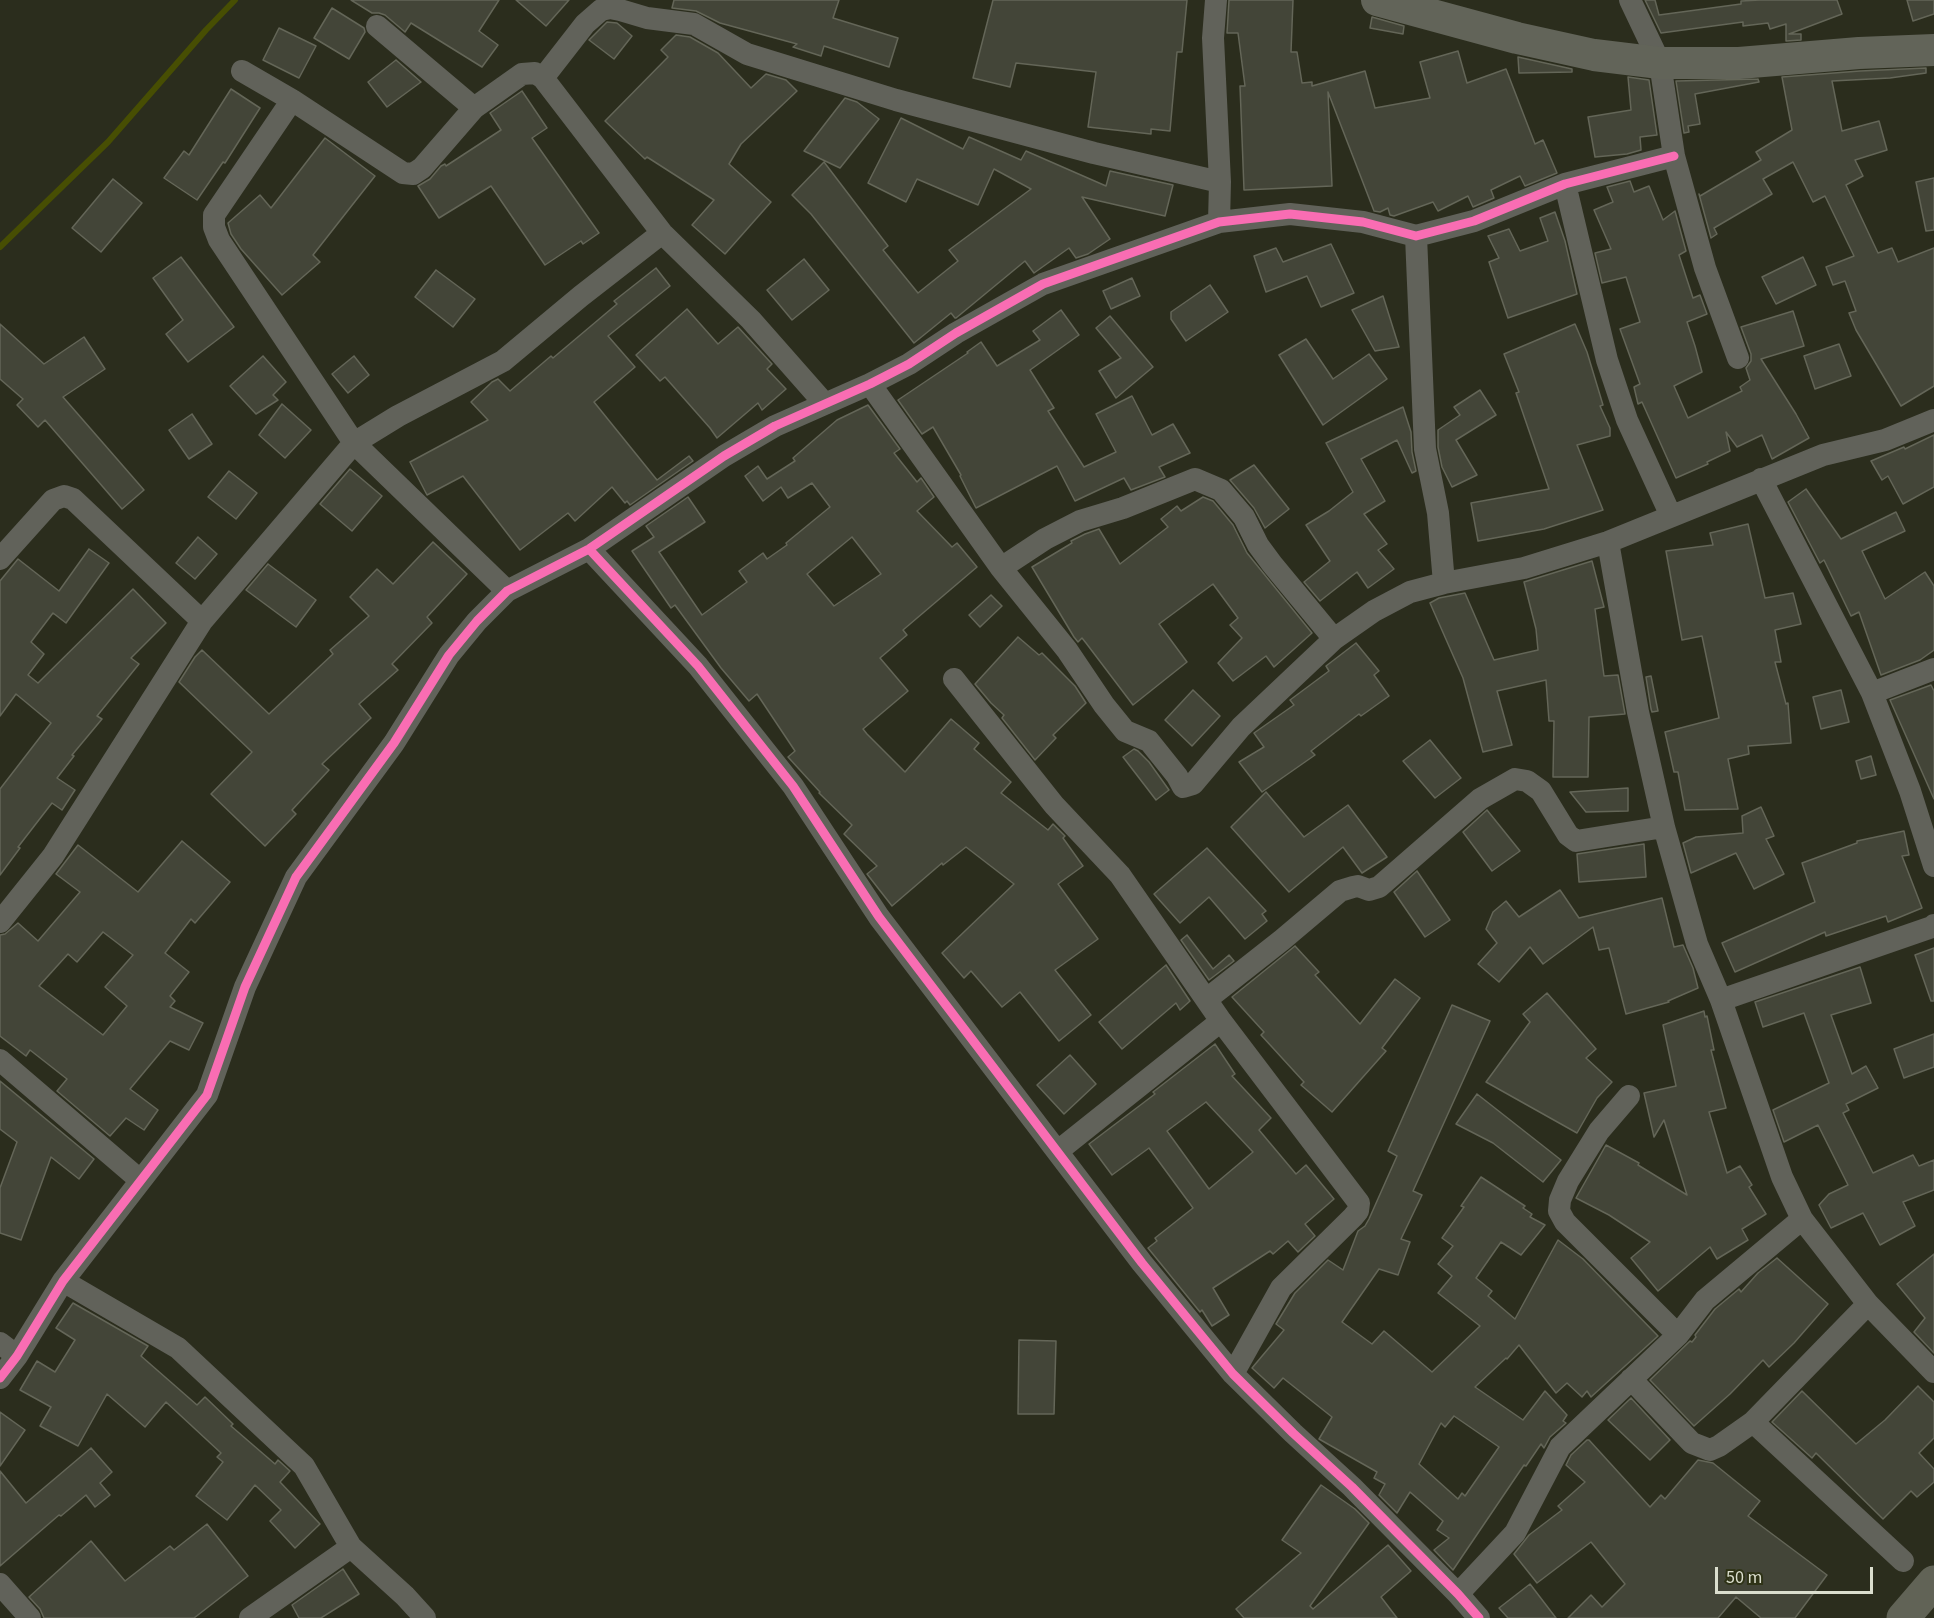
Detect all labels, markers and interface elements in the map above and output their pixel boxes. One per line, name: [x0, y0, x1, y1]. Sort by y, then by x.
scale bar: [1718, 1555, 1876, 1593]
text: 50 m: [1726, 1565, 1762, 1590]

